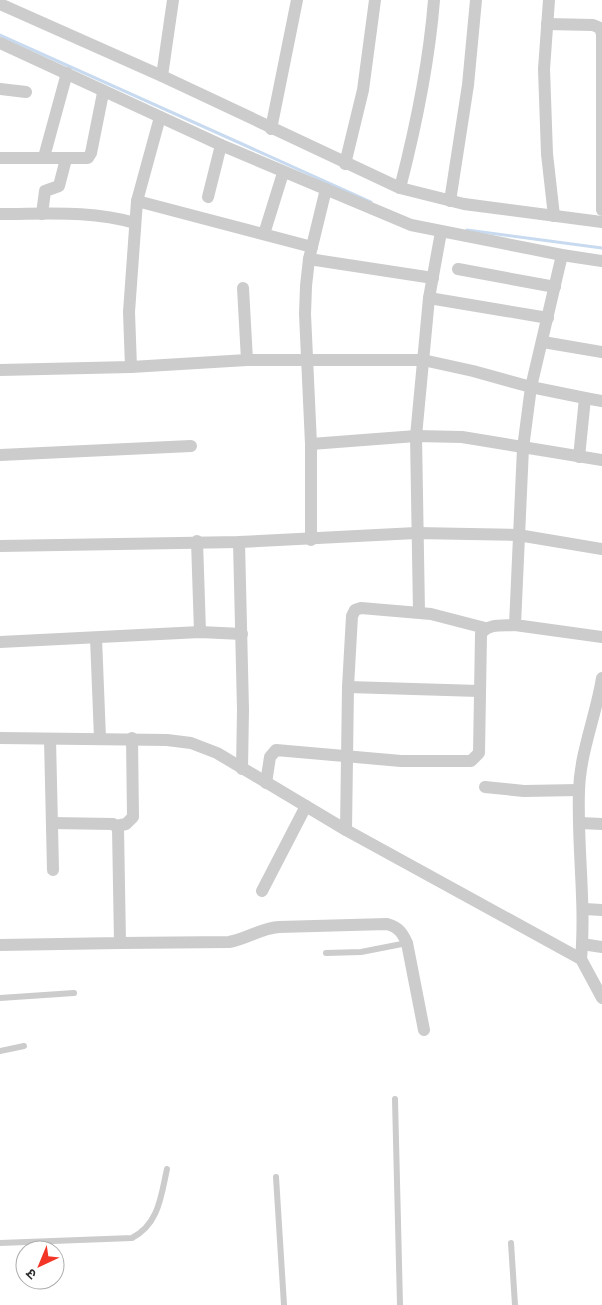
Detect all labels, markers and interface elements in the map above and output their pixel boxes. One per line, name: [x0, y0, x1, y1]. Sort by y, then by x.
north arrow: [15, 1240, 65, 1290]
text: उ: [20, 1264, 40, 1284]

